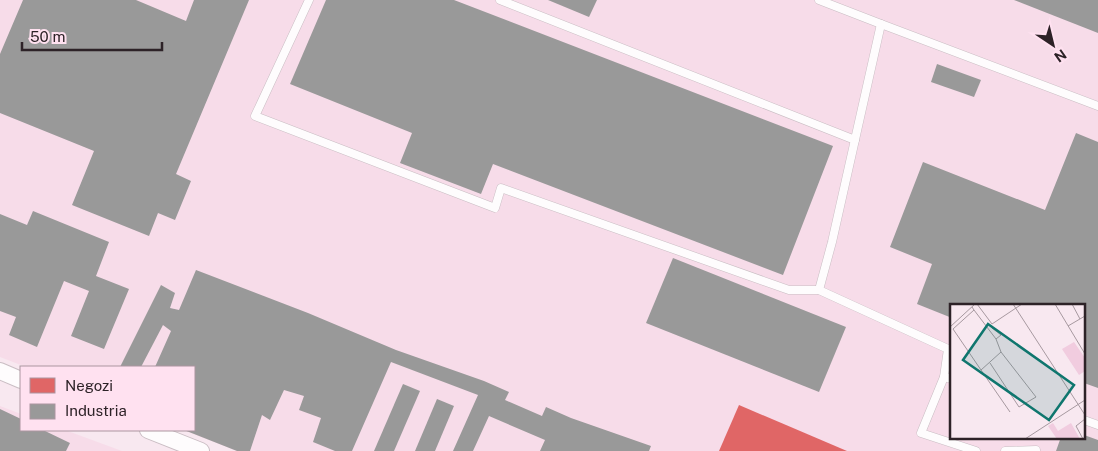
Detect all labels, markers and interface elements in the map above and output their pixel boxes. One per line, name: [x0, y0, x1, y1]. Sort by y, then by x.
scale bar: [22, 20, 162, 52]
north arrow: [1028, 20, 1078, 70]
text: 50 m: [30, 28, 65, 45]
text: N: [1051, 46, 1070, 65]
inset map: [950, 304, 1086, 438]
legend: [20, 366, 195, 431]
text: Negozi: [65, 377, 113, 394]
text: Industria: [65, 402, 127, 419]

